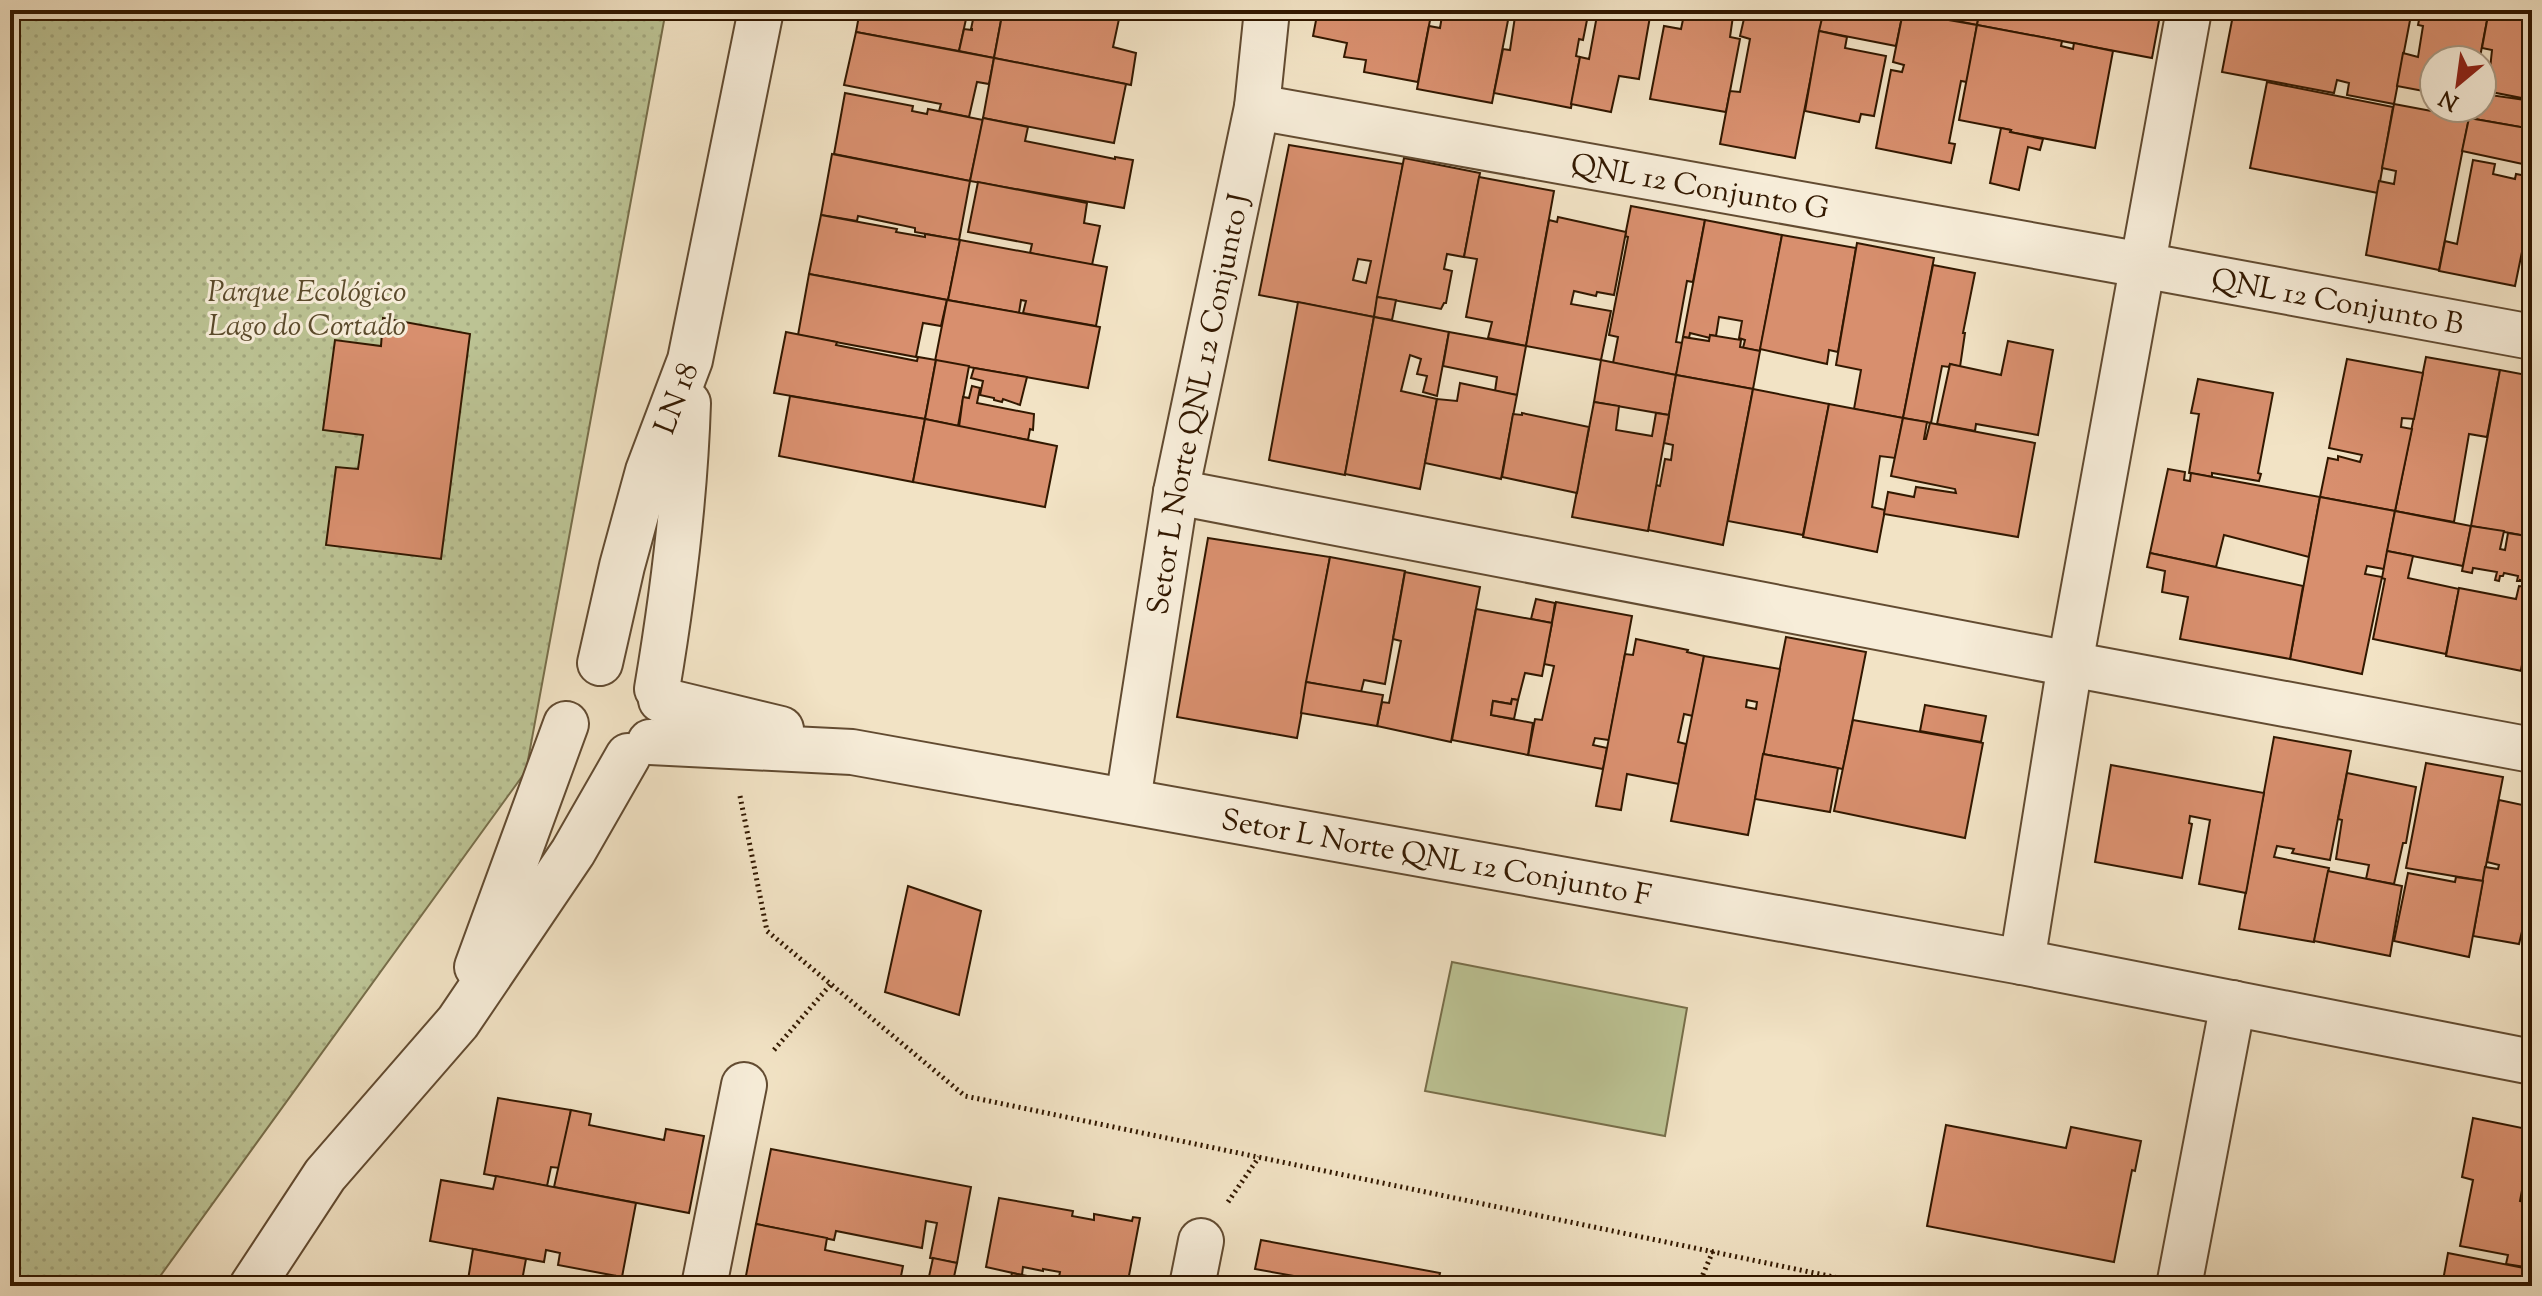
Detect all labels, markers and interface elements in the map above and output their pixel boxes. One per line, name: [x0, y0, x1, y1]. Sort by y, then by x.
north arrow: [2418, 44, 2498, 124]
text: N: [2434, 80, 2465, 117]
street label: QNL 12 Conjunto G: [1567, 144, 1832, 233]
street label: Setor L Norte QNL 12 Conjunto J: [1138, 190, 1262, 618]
street label: QNL 12 Conjunto B: [2208, 259, 2467, 348]
park label: Parque Ecológico Lago do Cortado: [208, 272, 406, 349]
street label: LN 18: [645, 357, 711, 441]
street label: Setor L Norte QNL 12 Conjunto F: [1218, 800, 1655, 919]

